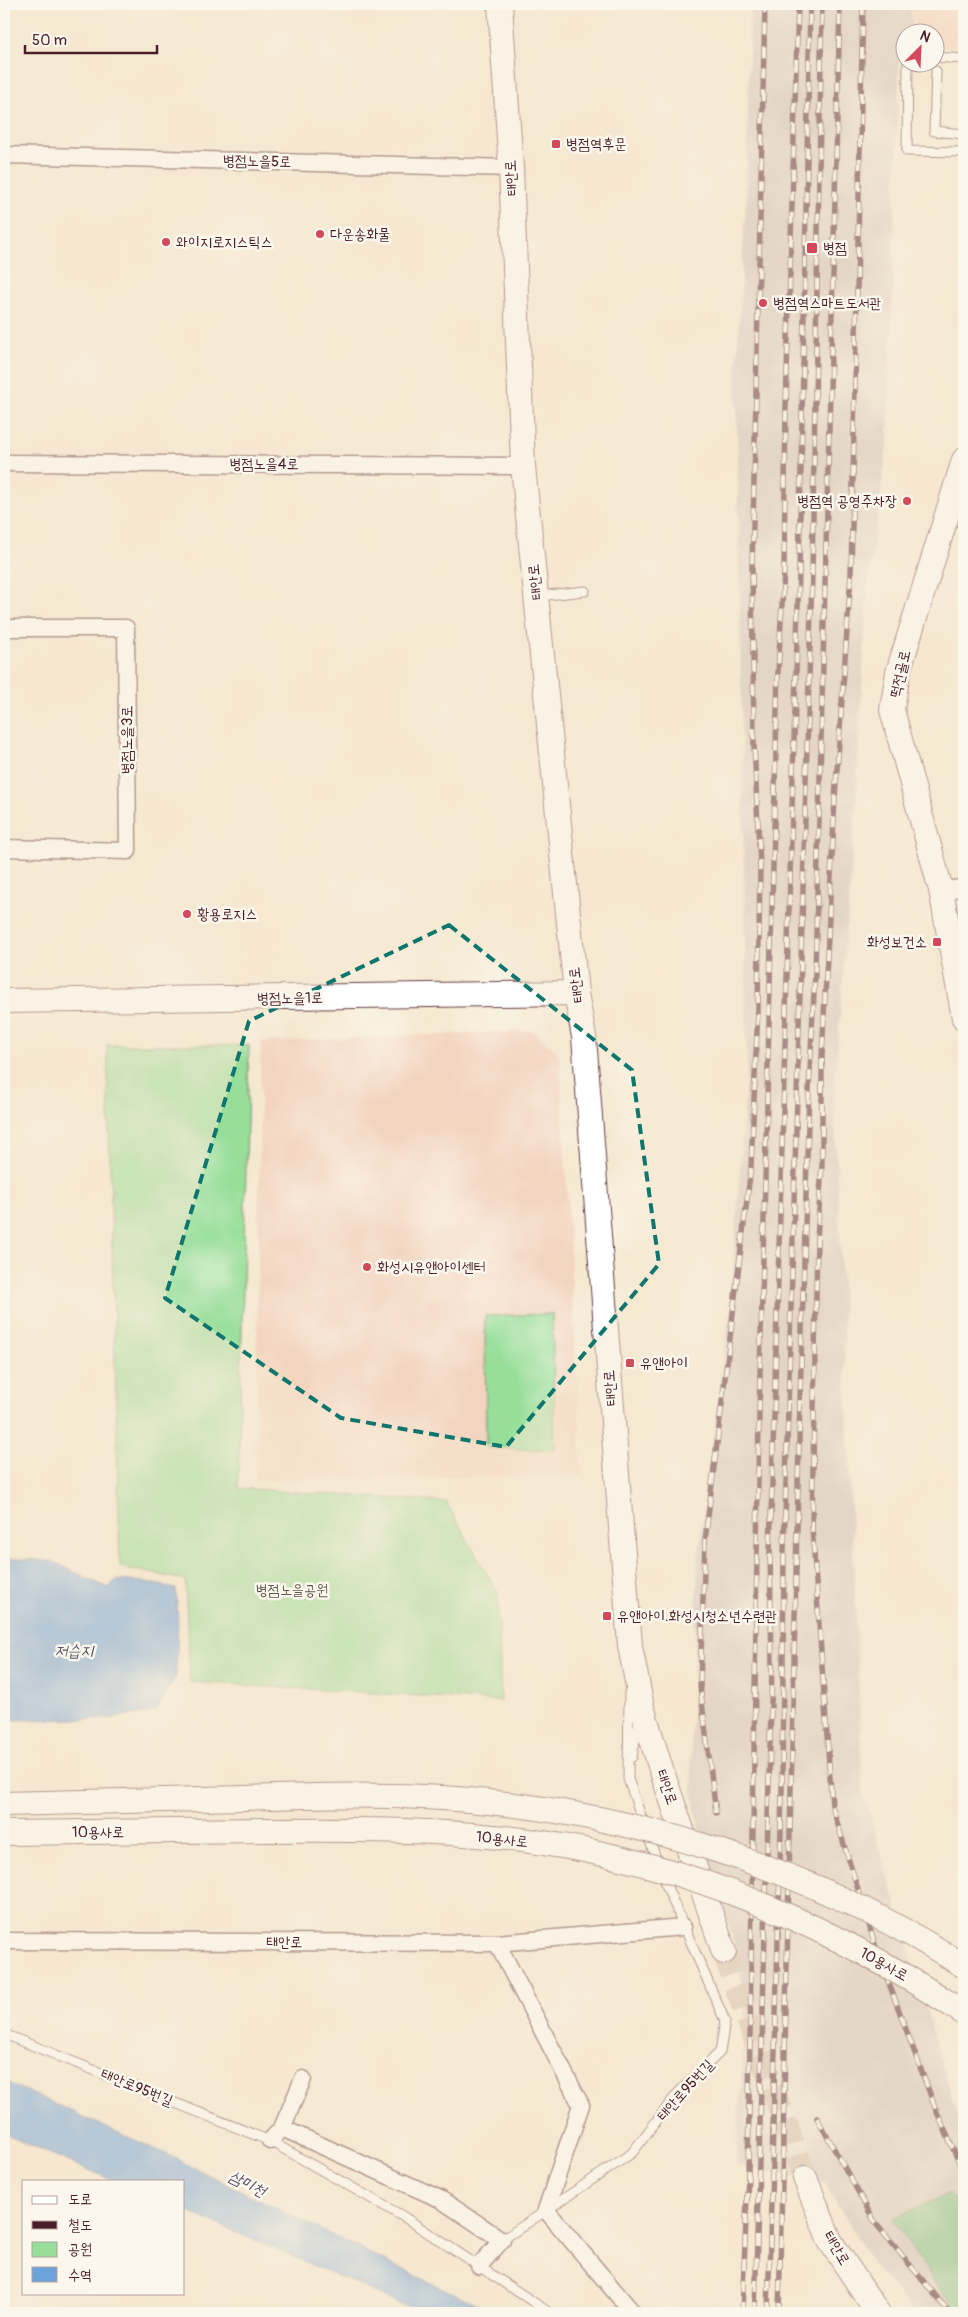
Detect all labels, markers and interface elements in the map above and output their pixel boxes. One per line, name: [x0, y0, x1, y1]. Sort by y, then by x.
scale bar: [25, 22, 158, 54]
north arrow: [896, 22, 946, 72]
text: N: [917, 27, 933, 46]
text: 50 m: [32, 31, 67, 50]
place label: 병점역후문: [566, 135, 626, 154]
marker: 병점역후문: [550, 138, 562, 150]
street label: 병점노을5로: [223, 151, 291, 172]
street label: 태안로: [501, 159, 522, 197]
place label: 다운송화물: [330, 225, 390, 244]
marker: 다운송화물: [314, 228, 326, 240]
place label: 와이지로지스틱스: [176, 233, 273, 252]
marker: 와이지로지스틱스: [160, 236, 172, 248]
place label: 병점: [823, 239, 847, 258]
marker: 병점: [805, 241, 819, 255]
place label: 병점역스마트도서관: [773, 294, 882, 313]
marker: 병점역스마트도서관: [757, 297, 769, 309]
street label: 병점노을4로: [229, 455, 299, 474]
place label: 병점역 공영주차장: [797, 492, 897, 511]
marker: 병점역 공영주차장: [901, 495, 913, 507]
street label: 태안로: [524, 563, 547, 601]
street label: 떡전골로: [886, 648, 915, 700]
street label: 병점노을3로: [118, 706, 137, 774]
place label: 황용로지스: [197, 905, 257, 924]
marker: 황용로지스: [181, 908, 193, 920]
place label: 화성보건소: [867, 933, 927, 952]
marker: 화성보건소: [931, 936, 943, 948]
street label: 태안로: [565, 966, 588, 1004]
street label: 병점노을1로: [257, 988, 323, 1009]
place label: 화성시유앤아이센터: [377, 1258, 486, 1277]
marker: 화성시유앤아이센터: [361, 1261, 373, 1273]
place label: 유앤아이: [640, 1354, 688, 1373]
marker: 유앤아이: [624, 1357, 636, 1369]
street label: 태안로: [600, 1369, 621, 1407]
park label: 병점노을공원: [256, 1581, 328, 1600]
place label: 유앤아이.화성시청소년수련관: [617, 1607, 777, 1626]
marker: 유앤아이.화성시청소년수련관: [601, 1610, 613, 1622]
water label: 저습지: [55, 1641, 95, 1661]
street label: 태안로: [652, 1767, 681, 1807]
street label: 10용사로: [72, 1823, 124, 1842]
street label: 10용사로: [475, 1827, 529, 1852]
street label: 태안로: [266, 1933, 302, 1952]
street label: 10용사로: [856, 1943, 911, 1985]
street label: 태안로95번길: [653, 2056, 718, 2125]
street label: 태안로95번길: [98, 2064, 176, 2111]
water label: 삼미천: [226, 2166, 271, 2203]
legend: [22, 2180, 185, 2294]
text: 도로: [68, 2190, 92, 2209]
text: 철도: [68, 2216, 92, 2235]
street label: 태안로: [819, 2228, 854, 2269]
text: 공원: [68, 2240, 92, 2259]
text: 수역: [68, 2266, 92, 2285]

